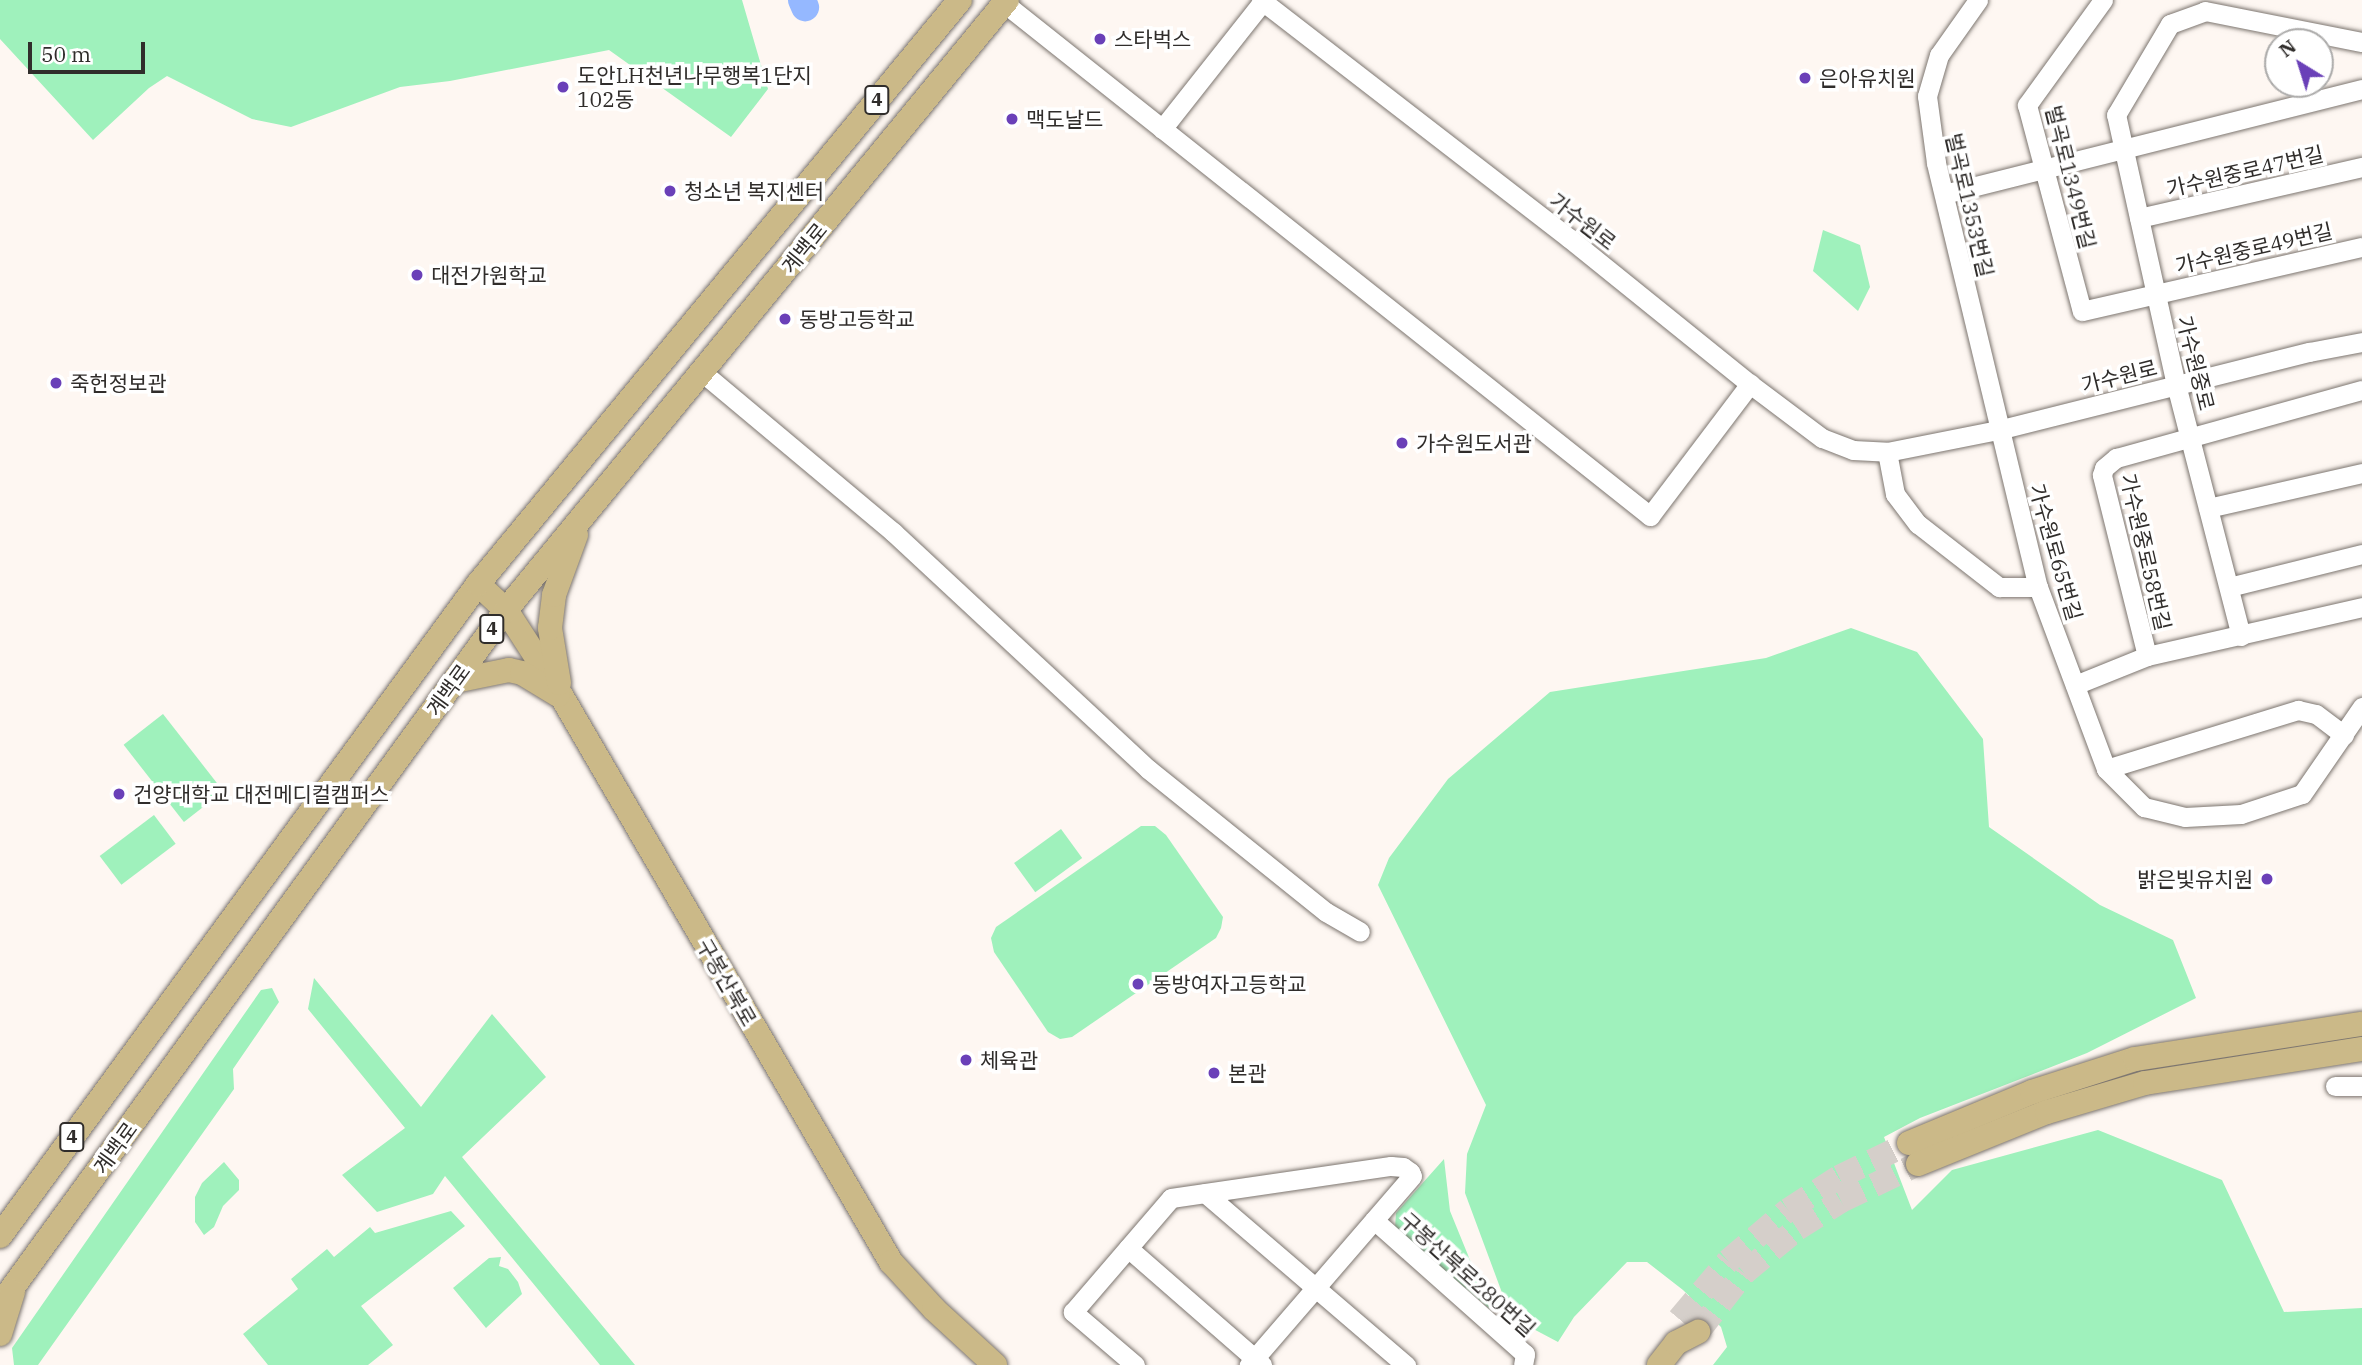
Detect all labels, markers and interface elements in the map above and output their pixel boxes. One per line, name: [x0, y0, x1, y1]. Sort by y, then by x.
place label: 스타벅스: [1114, 26, 1191, 52]
scale bar: [32, 28, 149, 72]
north arrow: [2264, 28, 2334, 98]
marker: 스타벅스: [1092, 31, 1108, 47]
text: N: [2274, 34, 2301, 62]
text: 50 m: [41, 40, 91, 68]
place label: 도안LH천년나무행복1단지 102동: [577, 62, 812, 112]
place label: 은아유치원: [1819, 65, 1916, 91]
marker: 은아유치원: [1797, 70, 1813, 86]
marker: 도안LH천년나무행복1단지 102동: [555, 79, 571, 95]
road number: 4: [863, 85, 891, 116]
street label: 벌곡로1349번길: [2041, 103, 2101, 251]
place label: 맥도날드: [1026, 106, 1103, 132]
marker: 맥도날드: [1004, 111, 1020, 127]
street label: 벌곡로1353번길: [1941, 131, 1999, 279]
street label: 가수원중로47번길: [2164, 141, 2326, 201]
place label: 청소년 복지센터: [684, 178, 824, 204]
marker: 청소년 복지센터: [662, 183, 678, 199]
street label: 가수원로: [1545, 187, 1621, 255]
street label: 계백로: [776, 218, 832, 278]
street label: 가수원중로49번길: [2173, 218, 2335, 278]
place label: 대전가원학교: [431, 262, 547, 288]
marker: 대전가원학교: [409, 267, 425, 283]
place label: 동방고등학교: [799, 306, 915, 332]
marker: 동방고등학교: [777, 311, 793, 327]
street label: 가수원중로: [2172, 313, 2220, 413]
street label: 가수원로: [2078, 354, 2160, 398]
place label: 죽헌정보관: [70, 370, 167, 396]
marker: 죽헌정보관: [48, 375, 64, 391]
place label: 가수원도서관: [1416, 430, 1532, 456]
marker: 가수원도서관: [1394, 435, 1410, 451]
street label: 가수원중로58번길: [2116, 471, 2176, 633]
street label: 가수원로65번길: [2024, 481, 2088, 623]
road number: 4: [478, 614, 506, 644]
street label: 계백로: [421, 659, 475, 721]
place label: 건양대학교 대전메디컬캠퍼스: [133, 781, 389, 807]
marker: 건양대학교 대전메디컬캠퍼스: [111, 786, 127, 802]
place label: 밝은빛유치원: [2137, 866, 2253, 892]
marker: 밝은빛유치원: [2259, 871, 2275, 887]
street label: 구봉산북로: [692, 934, 762, 1030]
place label: 동방여자고등학교: [1152, 971, 1307, 997]
marker: 동방여자고등학교: [1130, 976, 1146, 992]
place label: 체육관: [980, 1047, 1038, 1073]
marker: 체육관: [958, 1052, 974, 1068]
place label: 본관: [1228, 1060, 1267, 1086]
marker: 본관: [1206, 1065, 1222, 1081]
street label: 계백로: [88, 1117, 142, 1179]
road number: 4: [58, 1121, 86, 1152]
street label: 구봉산북로280번길: [1395, 1207, 1541, 1341]

